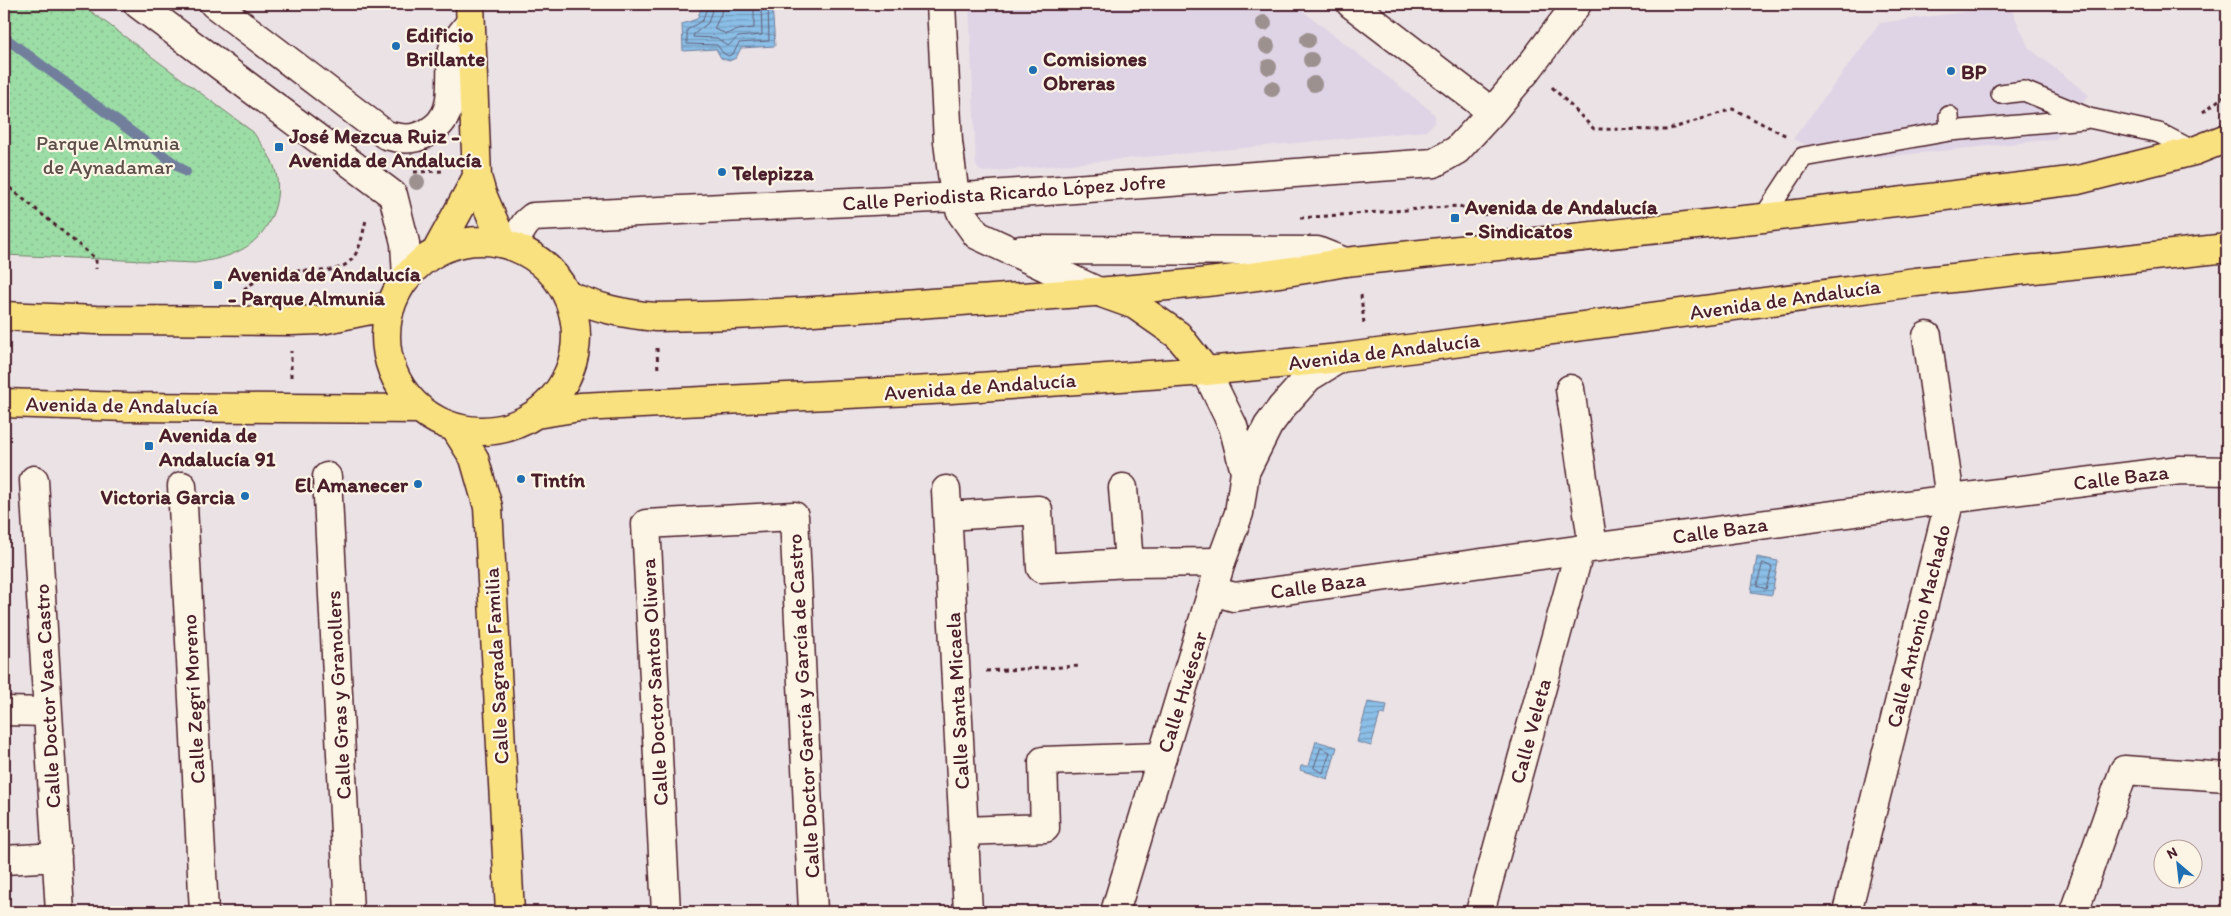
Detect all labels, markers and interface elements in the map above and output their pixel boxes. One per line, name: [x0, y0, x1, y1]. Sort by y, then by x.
place label: Edificio Brillante: [406, 22, 485, 71]
marker: Edificio Brillante: [390, 40, 402, 52]
place label: Comisiones Obreras: [1043, 46, 1147, 95]
place label: BP: [1961, 59, 1987, 84]
marker: Comisiones Obreras: [1027, 64, 1039, 76]
marker: BP: [1945, 65, 1957, 77]
place label: José Mezcua Ruiz - Avenida de Andalucía: [288, 123, 483, 172]
park label: Parque Almunia de Aynadamar: [36, 130, 180, 179]
marker: José Mezcua Ruiz - Avenida de Andalucía: [273, 141, 285, 153]
place label: Telepizza: [731, 160, 815, 186]
marker: Telepizza: [716, 166, 728, 178]
street label: Calle Periodista Ricardo López Jofre: [841, 168, 1167, 216]
place label: Avenida de Andalucía - Sindicatos: [1464, 194, 1659, 243]
marker: Avenida de Andalucía - Sindicatos: [1449, 212, 1461, 224]
place label: Avenida de Andalucía - Parque Almunia: [227, 261, 422, 311]
street label: Avenida de Andalucía: [1688, 273, 1882, 325]
marker: Avenida de Andalucía - Parque Almunia: [212, 279, 224, 291]
street label: Avenida de Andalucía: [1287, 327, 1481, 375]
street label: Avenida de Andalucía: [883, 367, 1077, 405]
street label: Avenida de Andalucía: [25, 391, 219, 419]
place label: Avenida de Andalucía 91: [158, 422, 276, 471]
marker: Avenida de Andalucía 91: [143, 440, 155, 452]
street label: Calle Baza: [2072, 459, 2170, 495]
place label: Tintín: [530, 467, 585, 492]
place label: El Amanecer: [295, 472, 409, 497]
marker: Tintín: [515, 473, 527, 485]
marker: El Amanecer: [412, 478, 424, 490]
place label: Victoria Garcia: [101, 484, 236, 509]
marker: Victoria Garcia: [239, 490, 251, 502]
street label: Calle Baza: [1671, 511, 1769, 549]
street label: Calle Antonio Machado: [1881, 522, 1955, 730]
street label: Calle Doctor García y García de Castro: [781, 533, 825, 879]
street label: Calle Doctor Santos Olivera: [635, 557, 673, 806]
street label: Calle Baza: [1269, 566, 1367, 604]
street label: Calle Sagrada Familia: [478, 567, 514, 765]
street label: Calle Doctor Vaca Castro: [29, 583, 65, 809]
street label: Calle Gras y Granollers: [320, 590, 356, 800]
street label: Calle Santa Micaela: [940, 612, 974, 790]
street label: Calle Zegrí Moreno: [176, 614, 210, 784]
street label: Calle Huéscar: [1152, 628, 1212, 756]
street label: Calle Veleta: [1504, 676, 1556, 786]
north arrow: [2154, 838, 2204, 888]
text: N: [2164, 843, 2180, 863]

